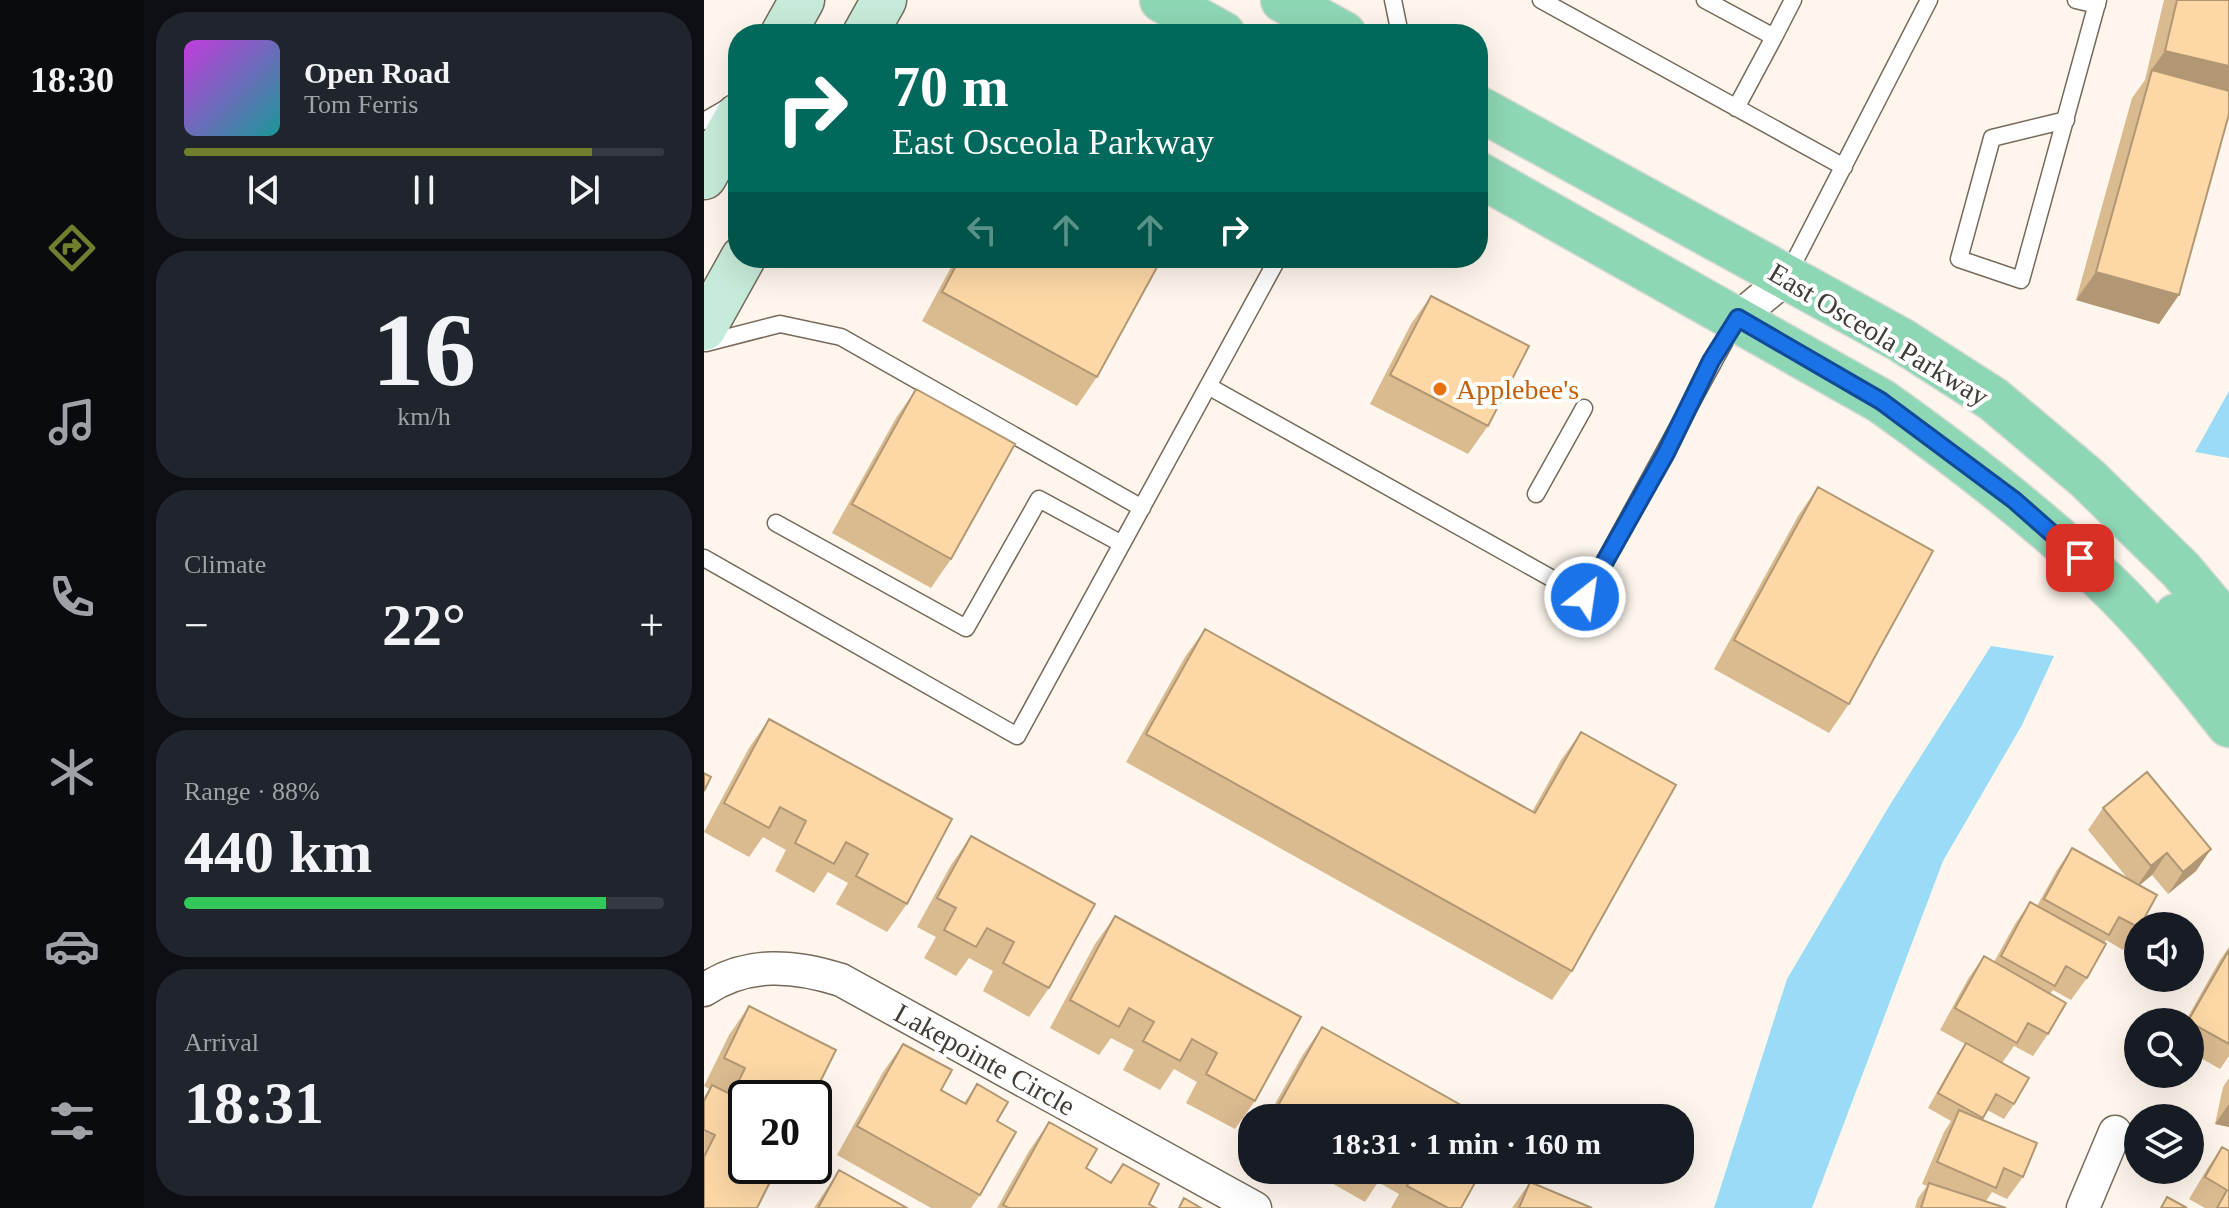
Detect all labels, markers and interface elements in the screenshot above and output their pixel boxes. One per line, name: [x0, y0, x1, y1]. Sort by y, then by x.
text: Open Road: [304, 56, 450, 89]
icon: right: [760, 56, 864, 160]
text: 70 m: [892, 56, 1009, 118]
text: 18:30: [30, 60, 114, 100]
text: Tom Ferris: [304, 90, 418, 119]
text: East Osceola Parkway: [892, 122, 1214, 162]
icon: previous: [242, 168, 286, 212]
icon: pause: [402, 168, 446, 212]
icon: next: [562, 168, 606, 212]
icon: left: [960, 208, 1004, 252]
icon: ahead: [1044, 208, 1088, 252]
icon: ahead: [1128, 208, 1172, 252]
icon: right: [1212, 208, 1256, 252]
icon: directions: [44, 220, 100, 276]
street label: East Osceola Parkway: [1763, 257, 1994, 412]
text: 16: [372, 292, 476, 407]
place label: Applebee's: [1456, 374, 1579, 405]
marker: Applebee's: [1431, 380, 1449, 398]
icon: music: [44, 394, 100, 450]
text: km/h: [397, 402, 451, 431]
pin: [2046, 524, 2114, 592]
icon: arrive: [2058, 536, 2102, 580]
text: Climate: [184, 550, 266, 579]
position arrow: [1543, 555, 1627, 639]
icon: phone: [44, 569, 100, 625]
text: 22°: [382, 592, 466, 658]
text: −: [184, 601, 209, 650]
text: +: [639, 601, 664, 650]
icon: climate: [44, 744, 100, 800]
text: Range · 88%: [184, 777, 320, 806]
text: 440 km: [184, 819, 372, 885]
map controls: [2124, 912, 2204, 1184]
button: sound: [2124, 912, 2204, 992]
icon: car: [44, 918, 100, 974]
street label: Lakepointe Circle: [889, 997, 1080, 1122]
button: search: [2124, 1008, 2204, 1088]
text: Arrival: [184, 1028, 259, 1057]
text: 18:31: [184, 1070, 324, 1136]
speed limit sign: 20: [728, 1080, 832, 1184]
icon: filters: [44, 1093, 100, 1149]
button: layers: [2124, 1104, 2204, 1184]
text: 18:31 · 1 min · 160 m: [1331, 1127, 1601, 1160]

